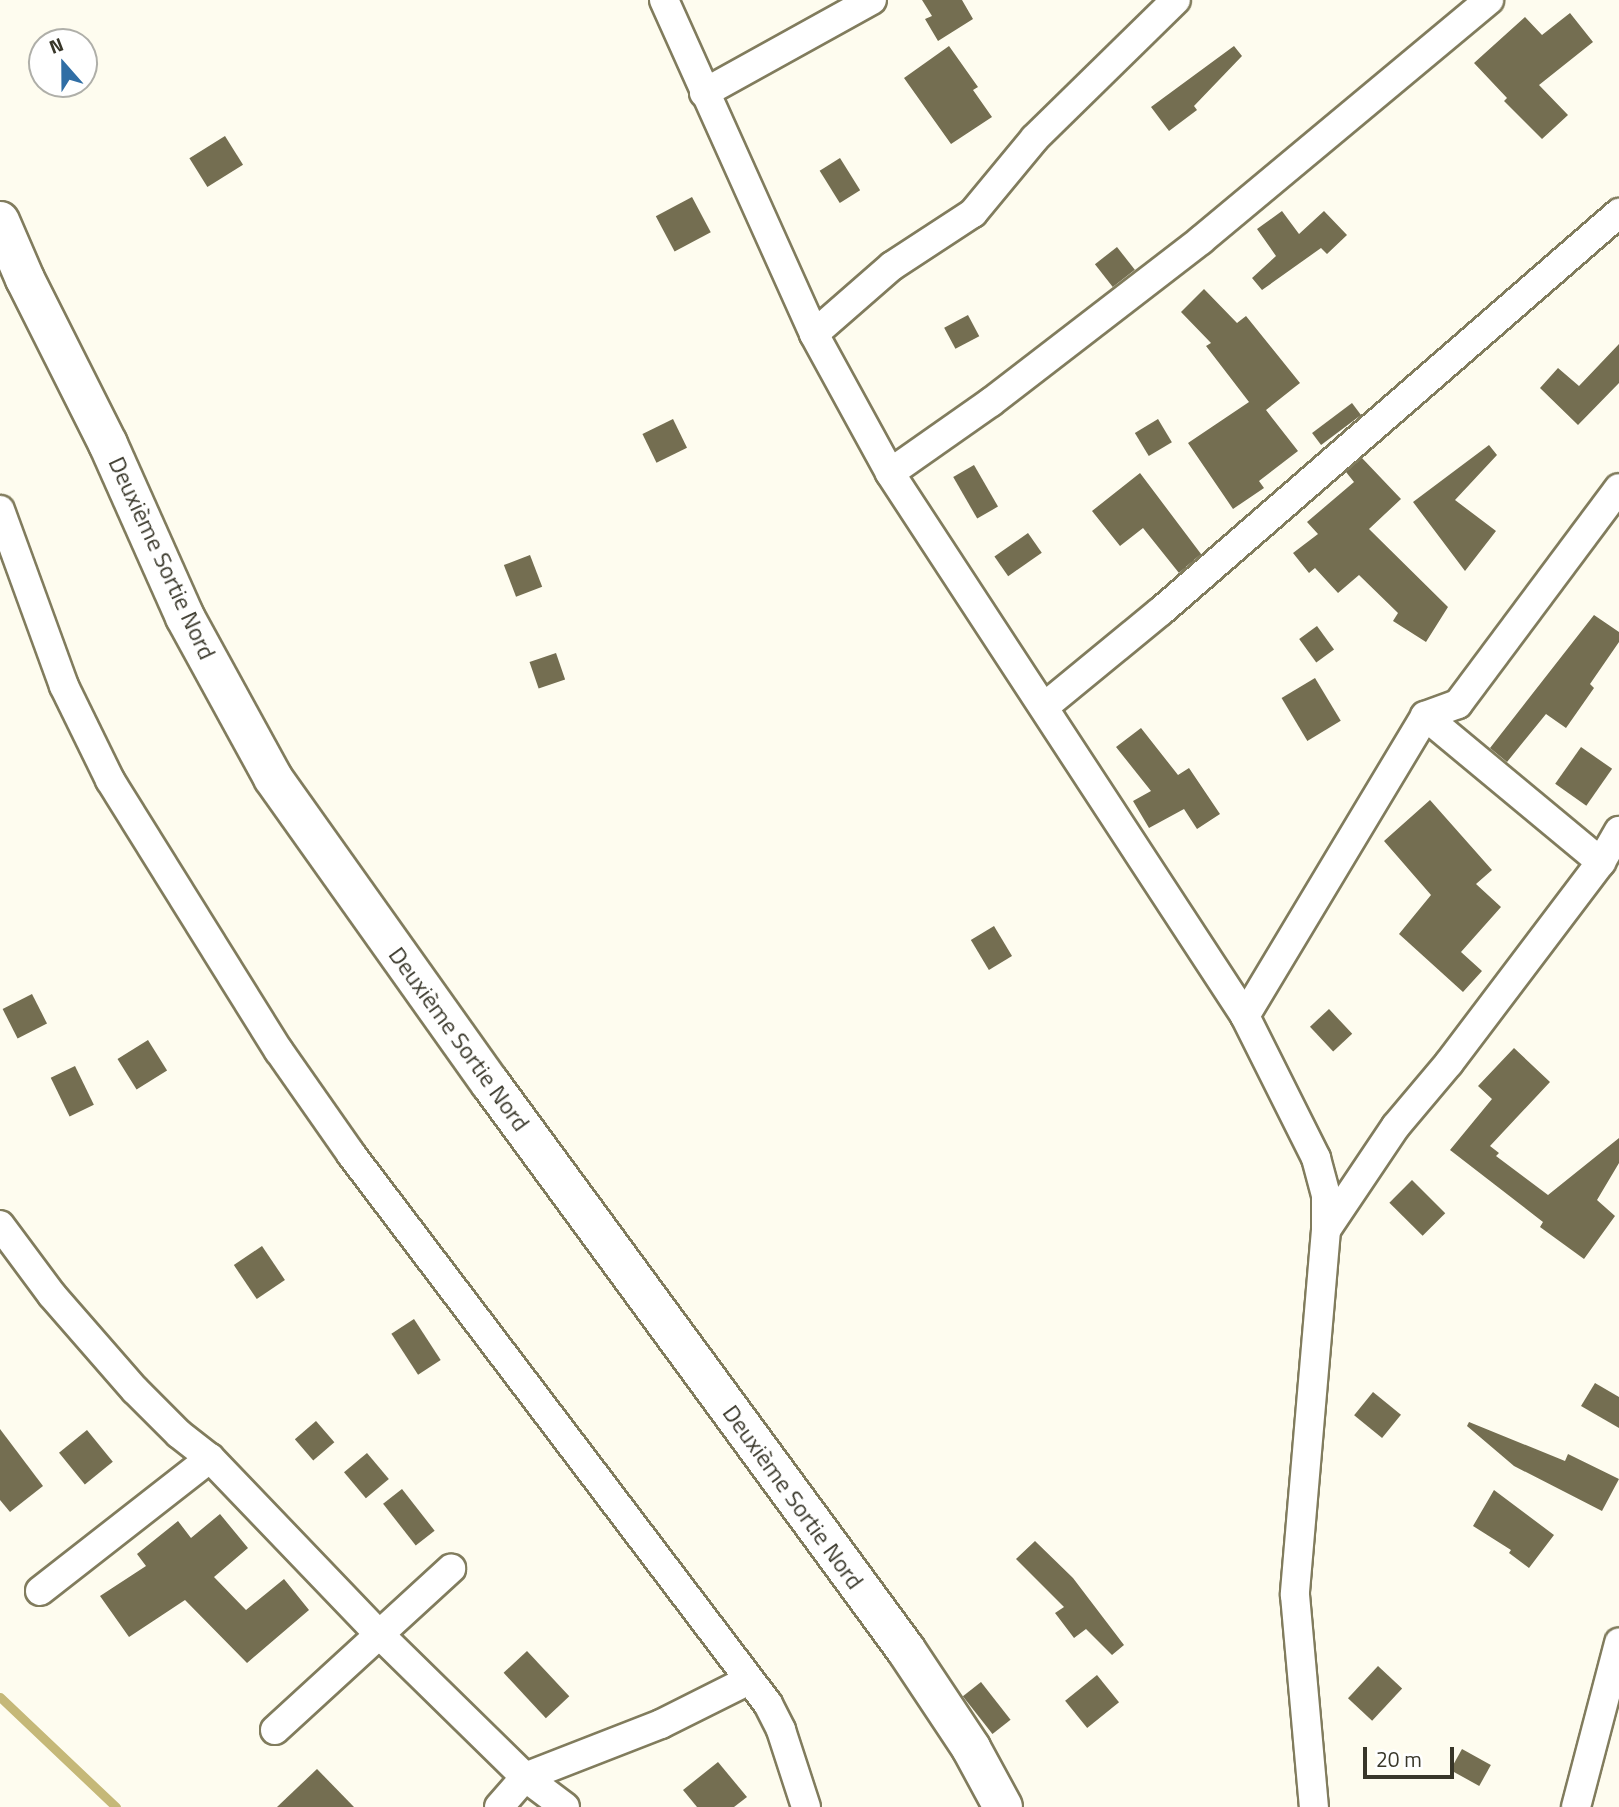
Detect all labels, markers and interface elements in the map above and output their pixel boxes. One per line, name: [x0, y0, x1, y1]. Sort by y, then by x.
north arrow: [28, 28, 98, 98]
text: N: [45, 29, 67, 61]
street label: Deuxième Sortie Nord: [102, 452, 222, 664]
street label: Deuxième Sortie Nord: [383, 941, 535, 1137]
street label: Deuxième Sortie Nord: [717, 1399, 869, 1595]
scale bar: [1367, 1734, 1458, 1778]
text: 20 m: [1376, 1743, 1422, 1775]

